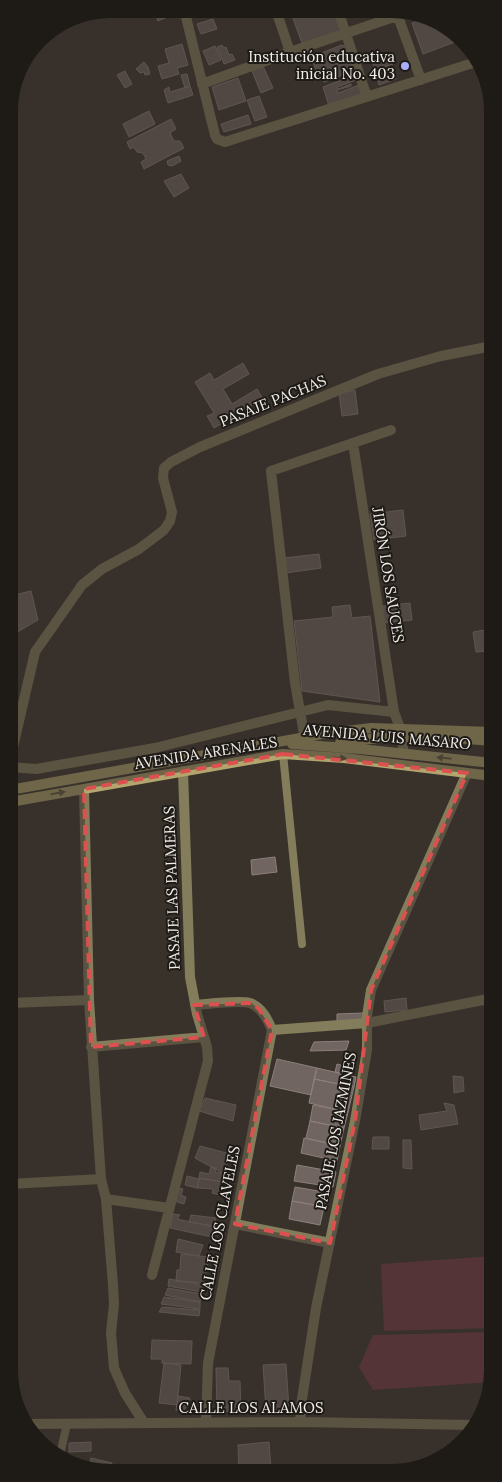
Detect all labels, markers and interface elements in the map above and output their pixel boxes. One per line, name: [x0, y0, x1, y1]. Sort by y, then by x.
place label: Institución educativa inicial No. 403: [248, 47, 395, 83]
marker: Institución educativa inicial No. 403: [399, 60, 411, 72]
street label: PASAJE PACHAS: [217, 370, 329, 431]
street label: JIRÓN LOS SAUCES: [368, 505, 409, 644]
street label: AVENIDA LUIS MASARO: [301, 720, 472, 753]
street label: AVENIDA ARENALES: [132, 732, 279, 773]
one-way arrow: [332, 754, 348, 762]
one-way arrow: [435, 754, 451, 762]
one-way arrow: [50, 789, 66, 797]
street label: PASAJE LAS PALMERAS: [159, 806, 184, 970]
street label: PASAJE LOS JAZMINES: [311, 1051, 360, 1211]
street label: CALLE LOS CLAVELES: [195, 1144, 244, 1302]
street label: CALLE LOS ALAMOS: [179, 1398, 323, 1417]

